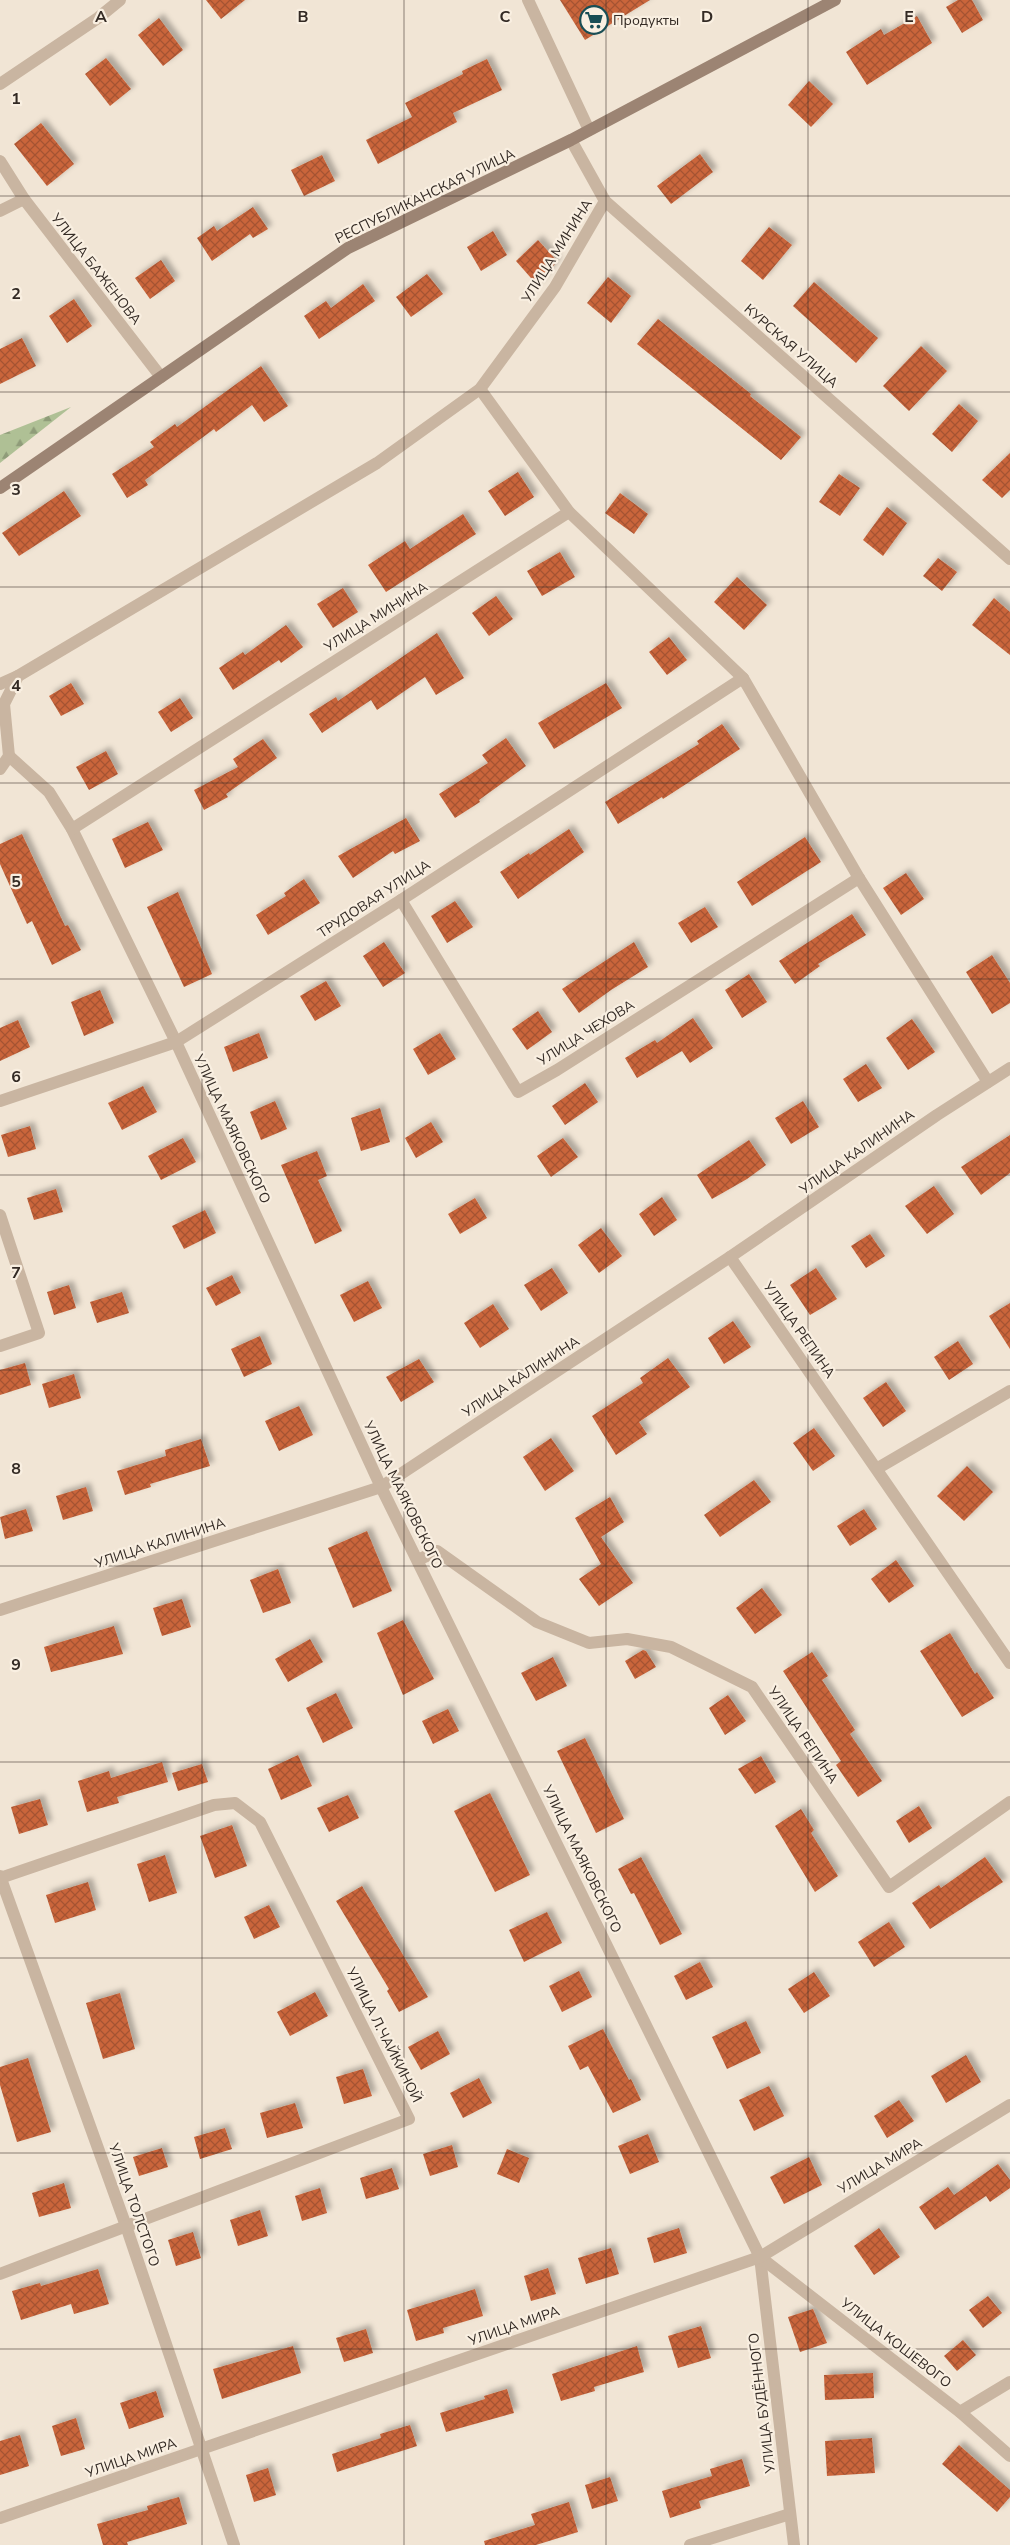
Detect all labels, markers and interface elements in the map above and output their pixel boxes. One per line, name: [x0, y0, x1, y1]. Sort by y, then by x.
supermarket icon: Продукты: [579, 5, 609, 35]
text: A: [95, 6, 107, 28]
text: B: [297, 6, 309, 28]
text: C: [500, 6, 511, 28]
text: D: [701, 6, 713, 28]
text: E: [904, 6, 914, 28]
place label: Продукты: [613, 11, 679, 30]
text: 1: [11, 88, 21, 110]
street label: РЕСПУБЛИКАНСКАЯ УЛИЦА: [332, 144, 518, 248]
street label: УЛИЦА МИНИНА: [517, 196, 597, 307]
street label: УЛИЦА БАЖЕНОВА: [46, 209, 146, 329]
text: 2: [11, 283, 21, 305]
street label: КУРСКАЯ УЛИЦА: [740, 300, 842, 392]
text: 3: [11, 479, 21, 501]
street label: УЛИЦА МИНИНА: [320, 577, 431, 657]
text: 4: [11, 675, 21, 697]
street label: ТРУДОВАЯ УЛИЦА: [314, 855, 434, 943]
text: 5: [11, 871, 21, 893]
street label: УЛИЦА ЧЕХОВА: [533, 995, 638, 1071]
street label: УЛИЦА МАЯКОВСКОГО: [189, 1050, 275, 1207]
text: 6: [11, 1066, 21, 1088]
street label: УЛИЦА КАЛИНИНА: [795, 1105, 918, 1199]
text: 7: [11, 1262, 21, 1284]
street label: УЛИЦА РЕПИНА: [758, 1277, 839, 1382]
street label: УЛИЦА КАЛИНИНА: [458, 1332, 583, 1423]
street label: УЛИЦА МАЯКОВСКОГО: [358, 1417, 447, 1572]
text: 8: [11, 1458, 21, 1480]
street label: УЛИЦА КАЛИНИНА: [91, 1513, 228, 1573]
text: 9: [11, 1654, 21, 1676]
street label: УЛИЦА РЕПИНА: [763, 1682, 843, 1787]
street label: УЛИЦА МАЯКОВСКОГО: [537, 1781, 626, 1936]
street label: УЛИЦА Л.ЧАЙКИНОЙ: [341, 1963, 426, 2106]
street label: УЛИЦА МИРА: [834, 2133, 926, 2199]
street label: УЛИЦА ТОЛСТОГО: [104, 2140, 164, 2269]
street label: УЛИЦА КОШЕВОГО: [836, 2293, 955, 2392]
street label: УЛИЦА МИРА: [465, 2302, 562, 2351]
street label: УЛИЦА БУДЁННОГО: [744, 2332, 780, 2475]
street label: УЛИЦА МИРА: [82, 2434, 179, 2483]

